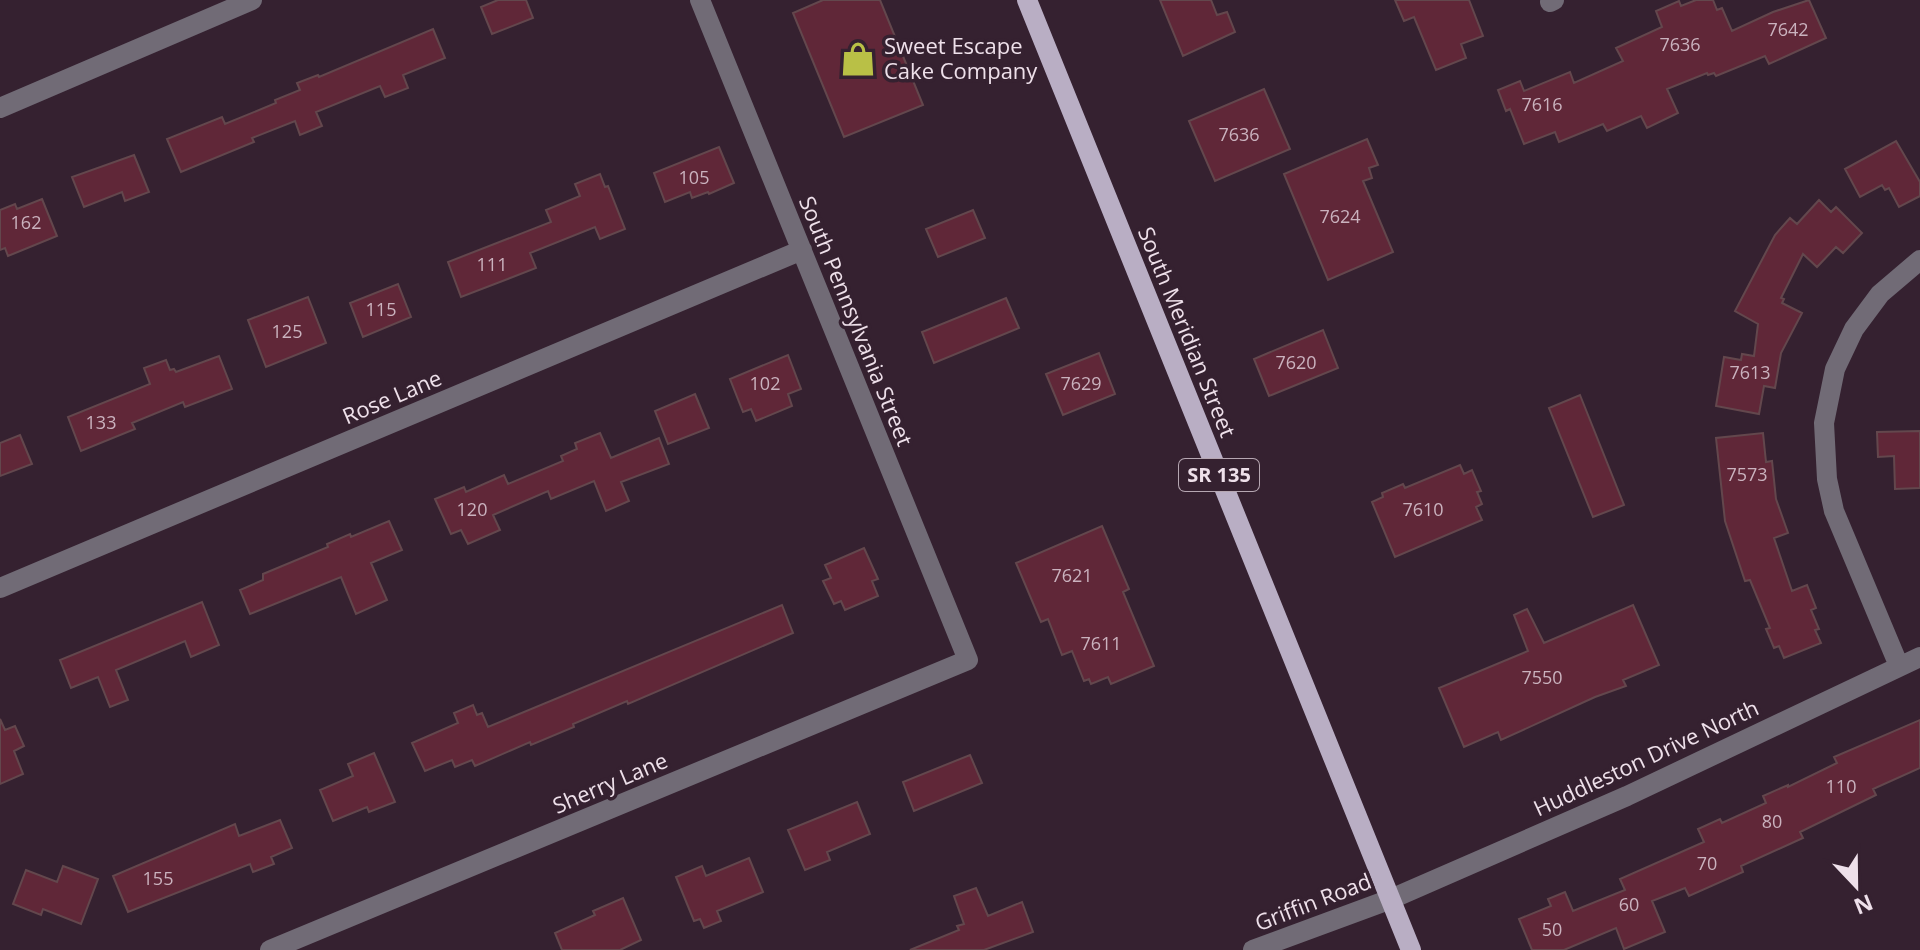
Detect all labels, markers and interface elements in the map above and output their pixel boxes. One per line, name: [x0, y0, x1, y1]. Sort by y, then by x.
house number: 7642: [1767, 17, 1809, 41]
place label: Sweet Escape Cake Company: [884, 30, 1038, 85]
house number: 7636: [1659, 32, 1701, 56]
shop icon: Sweet Escape Cake Company: [839, 40, 877, 78]
house number: 7616: [1521, 92, 1563, 116]
house number: 7636: [1218, 122, 1260, 146]
house number: 105: [679, 165, 709, 189]
street label: South Pennsylvania Street: [793, 191, 921, 450]
house number: 7624: [1319, 204, 1361, 228]
house number: 162: [11, 210, 41, 234]
street label: South Meridian Street: [1132, 222, 1244, 441]
house number: 111: [477, 252, 507, 276]
house number: 115: [366, 297, 396, 321]
house number: 125: [272, 319, 302, 343]
house number: 7620: [1275, 350, 1317, 374]
house number: 7613: [1729, 360, 1771, 384]
street label: Rose Lane: [337, 362, 446, 430]
house number: 102: [750, 371, 780, 395]
house number: 7629: [1060, 371, 1102, 395]
house number: 133: [86, 410, 116, 434]
road number: SR 135: [1179, 459, 1259, 491]
house number: 7573: [1726, 462, 1768, 486]
house number: 120: [457, 497, 487, 521]
house number: 7610: [1402, 497, 1444, 521]
house number: 7621: [1051, 563, 1093, 587]
house number: 7611: [1080, 631, 1122, 655]
house number: 7550: [1521, 665, 1563, 689]
street label: Huddleston Drive North: [1528, 692, 1763, 822]
street label: Sherry Lane: [548, 744, 672, 820]
house number: 110: [1826, 774, 1856, 798]
house number: 80: [1762, 809, 1782, 833]
north arrow: [1816, 846, 1896, 926]
house number: 70: [1697, 851, 1717, 875]
street label: Griffin Road: [1250, 865, 1375, 937]
house number: 155: [143, 866, 173, 890]
text: N: [1850, 888, 1878, 923]
house number: 60: [1619, 892, 1639, 916]
house number: 50: [1542, 917, 1562, 941]

